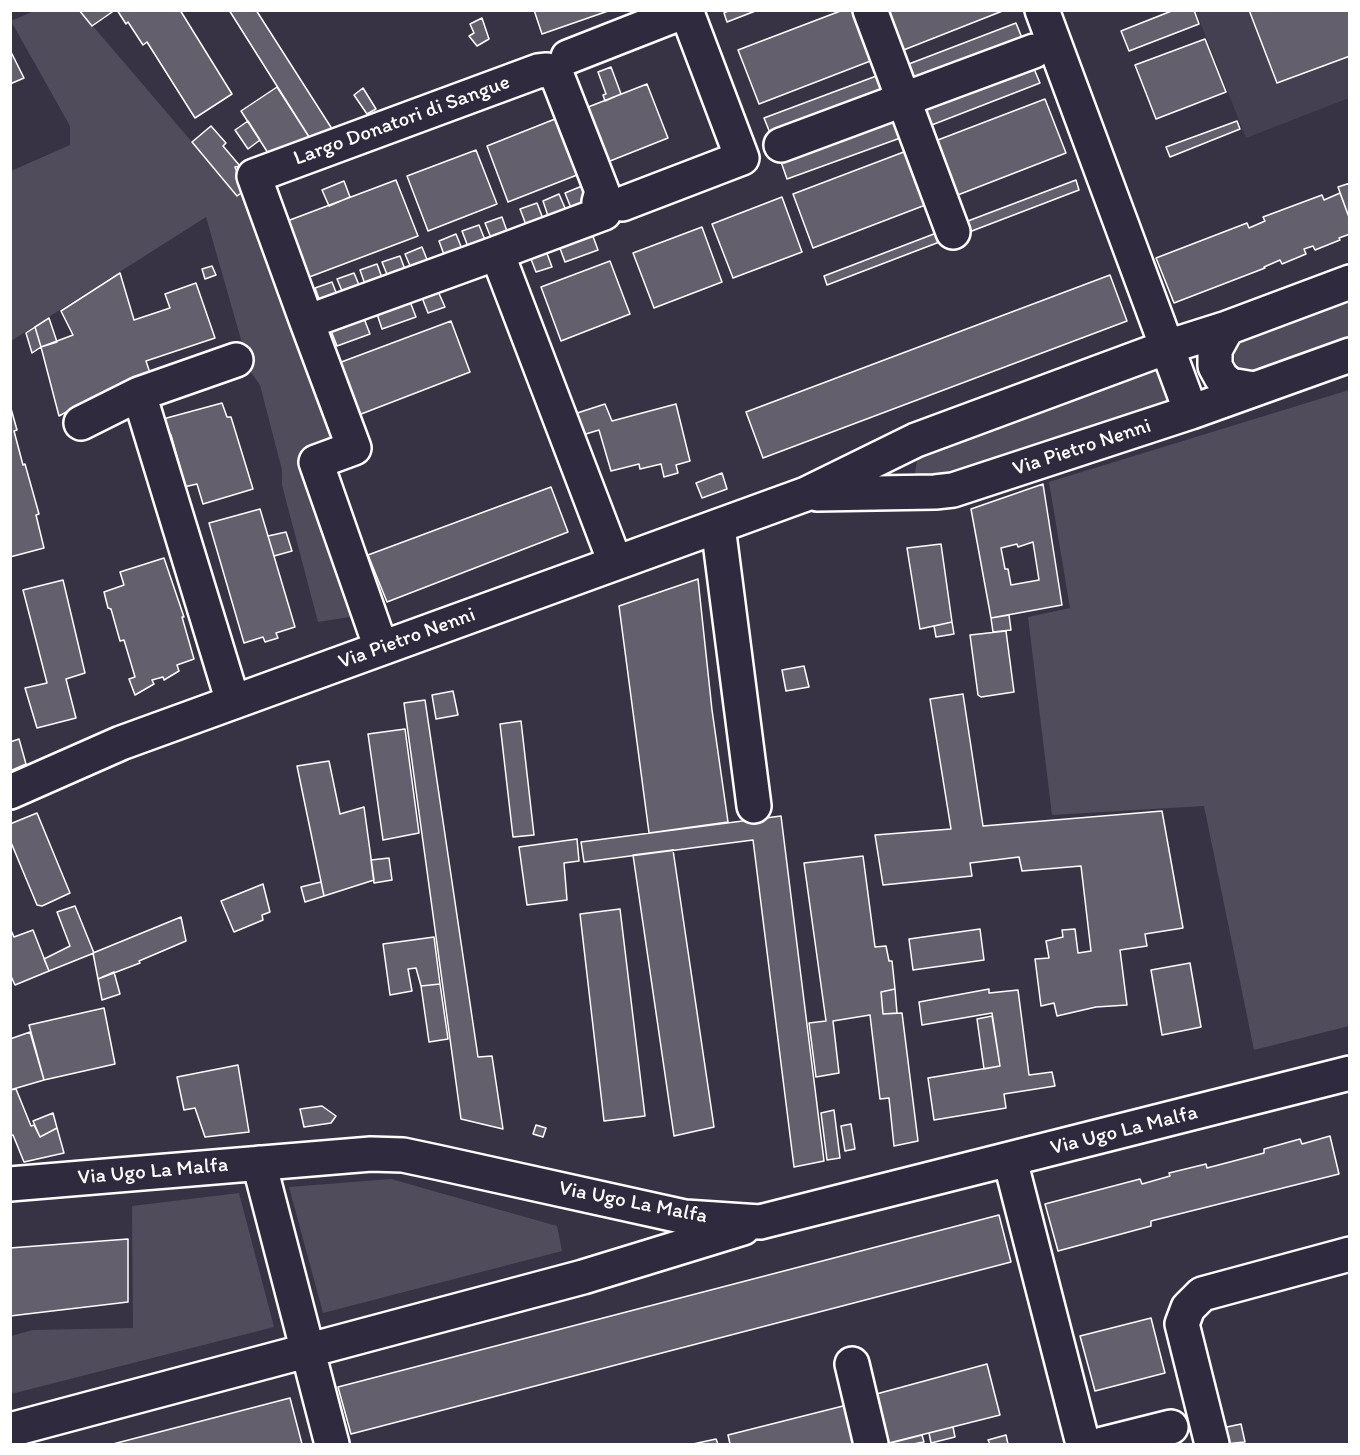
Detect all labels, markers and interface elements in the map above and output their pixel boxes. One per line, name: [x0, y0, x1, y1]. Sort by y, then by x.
street label: Largo Donatori di Sangue: [290, 70, 514, 172]
street label: Via Pietro Nenni: [1010, 414, 1154, 482]
street label: Via Pietro Nenni: [335, 603, 479, 675]
street label: Via Ugo La Malfa: [1048, 1101, 1200, 1161]
street label: Via Ugo La Malfa: [77, 1153, 229, 1191]
street label: Via Ugo La Malfa: [557, 1176, 709, 1230]

